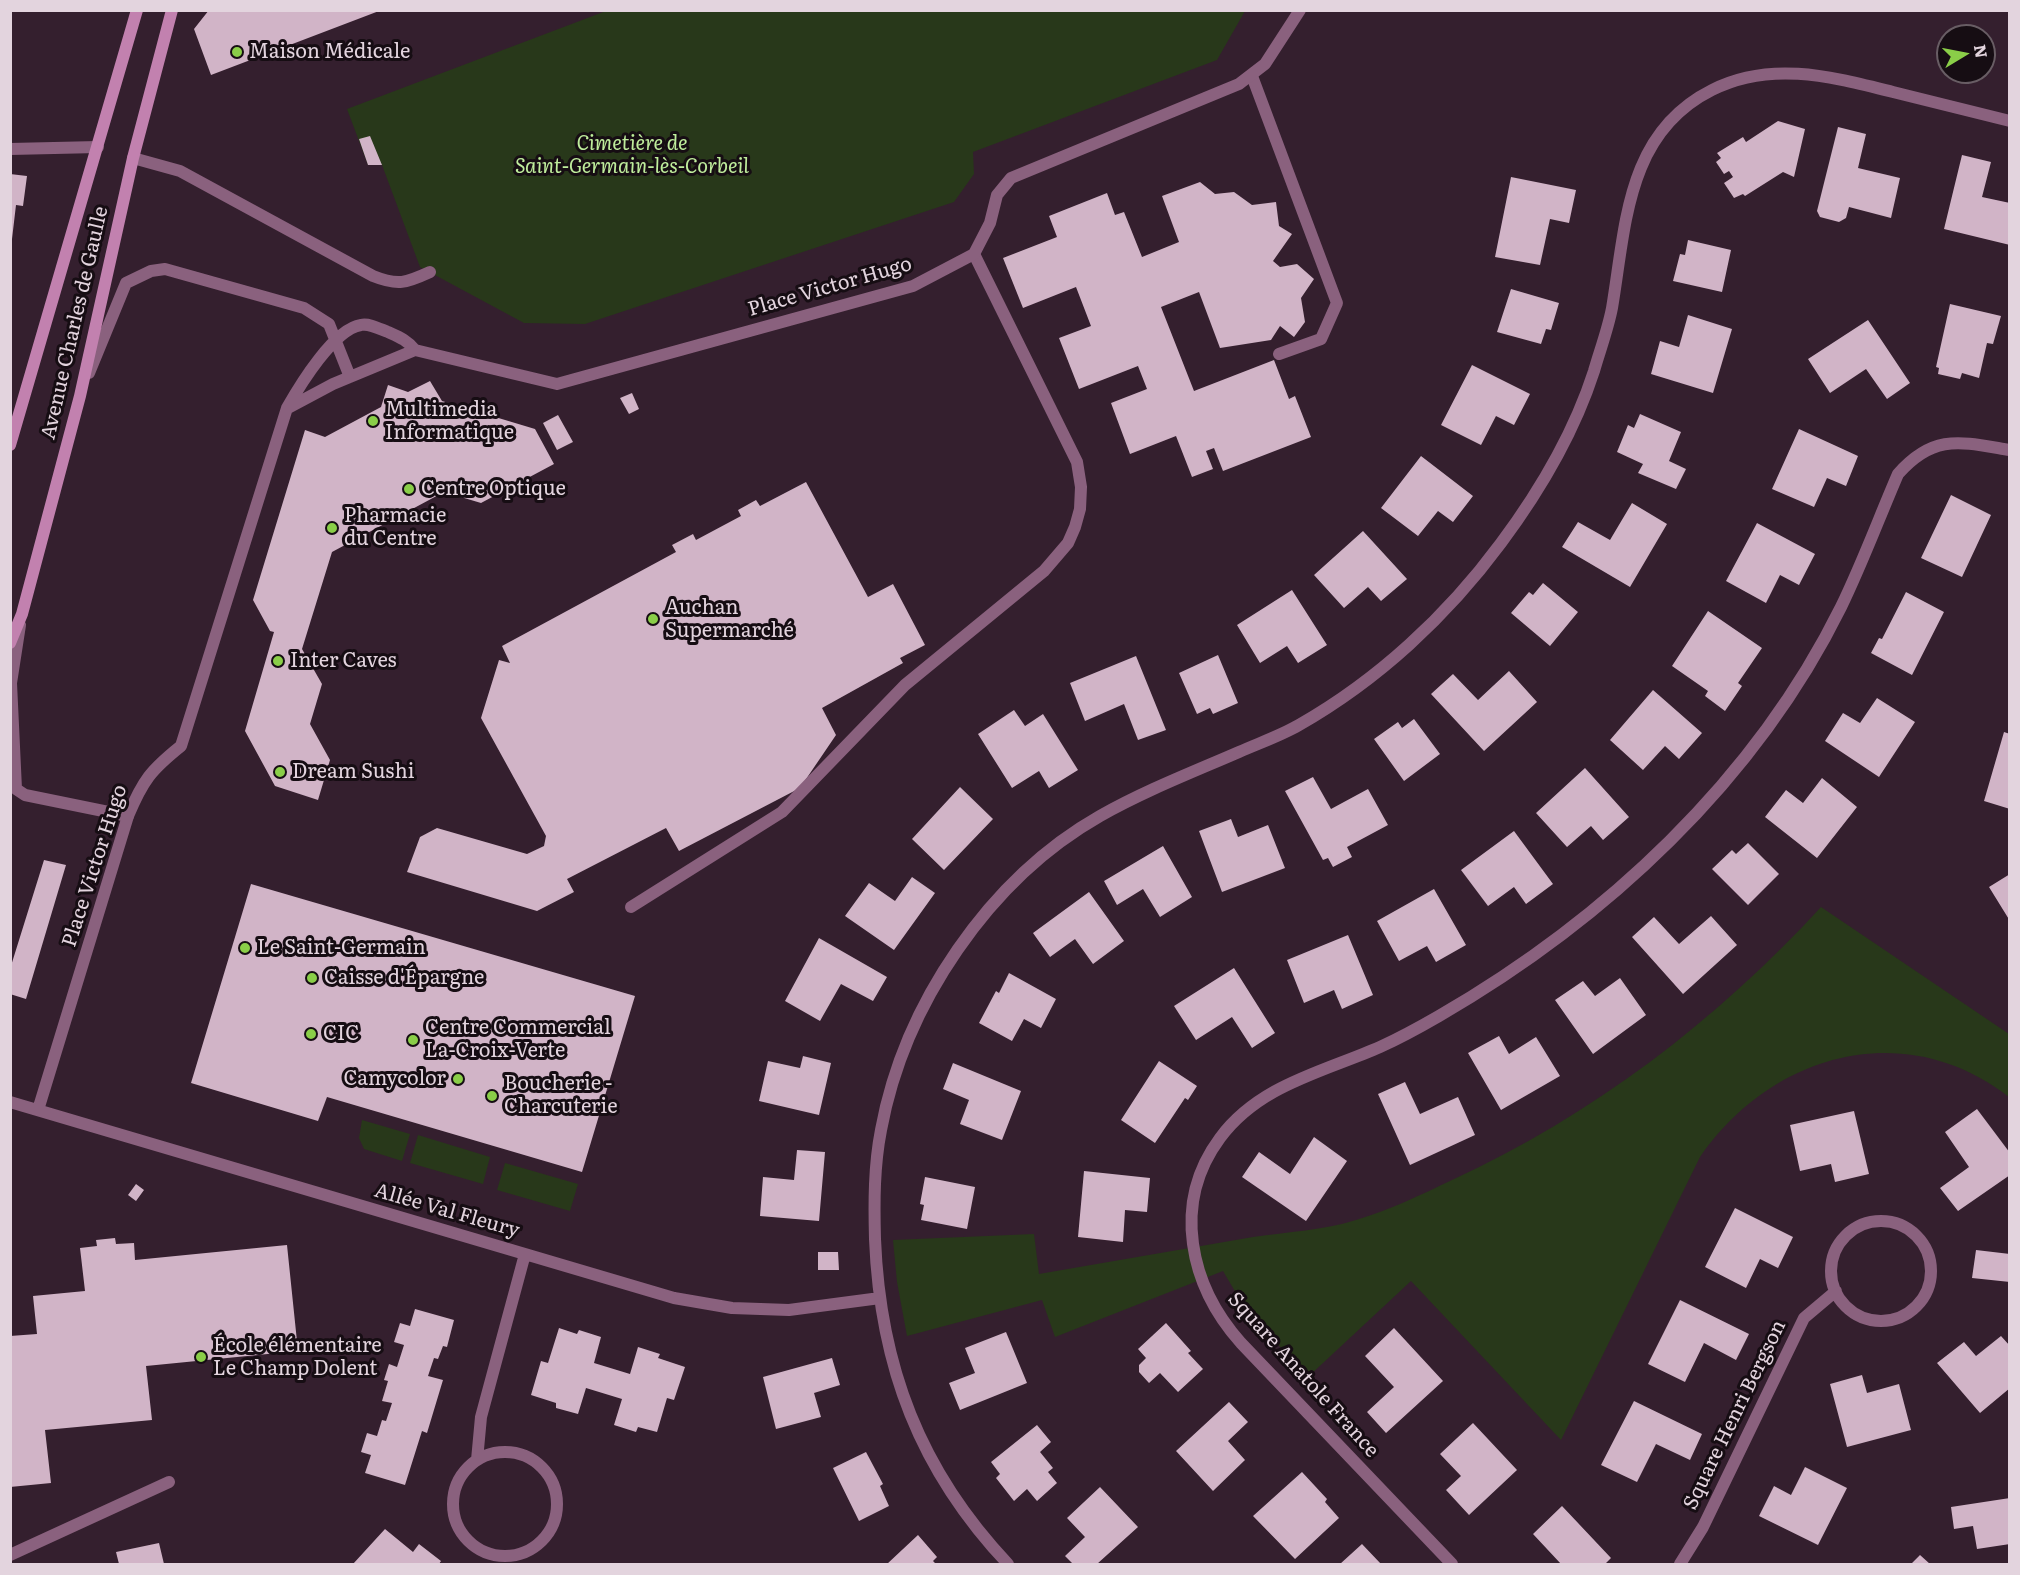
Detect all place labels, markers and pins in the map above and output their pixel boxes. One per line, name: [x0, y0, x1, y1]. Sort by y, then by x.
place label: Maison Médicale: [249, 40, 410, 64]
marker: Maison Médicale: [230, 45, 244, 59]
place label: Multimedia Informatique: [385, 398, 514, 445]
marker: Multimedia Informatique: [366, 414, 380, 428]
place label: Centre Optique: [421, 477, 566, 501]
marker: Centre Optique: [402, 482, 416, 496]
place label: Pharmacie du Centre: [344, 504, 446, 551]
marker: Pharmacie du Centre: [325, 521, 339, 535]
place label: Auchan Supermarché: [665, 596, 794, 643]
marker: Auchan Supermarché: [646, 612, 660, 626]
place label: Inter Caves: [290, 649, 397, 673]
marker: Inter Caves: [271, 654, 285, 668]
place label: Dream Sushi: [292, 760, 414, 784]
marker: Dream Sushi: [273, 765, 287, 779]
place label: Le Saint-Germain: [257, 936, 426, 960]
marker: Le Saint-Germain: [238, 941, 252, 955]
place label: Caisse d'Épargne: [324, 966, 484, 990]
marker: Caisse d'Épargne: [305, 971, 319, 985]
place label: Centre Commercial La-Croix-Verte: [425, 1016, 611, 1063]
place label: CIC: [323, 1022, 359, 1046]
marker: CIC: [304, 1027, 318, 1041]
marker: Centre Commercial La-Croix-Verte: [406, 1033, 420, 1047]
place label: Camycolor: [344, 1067, 446, 1091]
marker: Camycolor: [451, 1072, 465, 1086]
place label: Boucherie - Charcuterie: [504, 1072, 618, 1119]
marker: Boucherie - Charcuterie: [485, 1089, 499, 1103]
place label: École élémentaire Le Champ Dolent: [213, 1334, 382, 1381]
marker: École élémentaire Le Champ Dolent: [194, 1350, 208, 1364]

